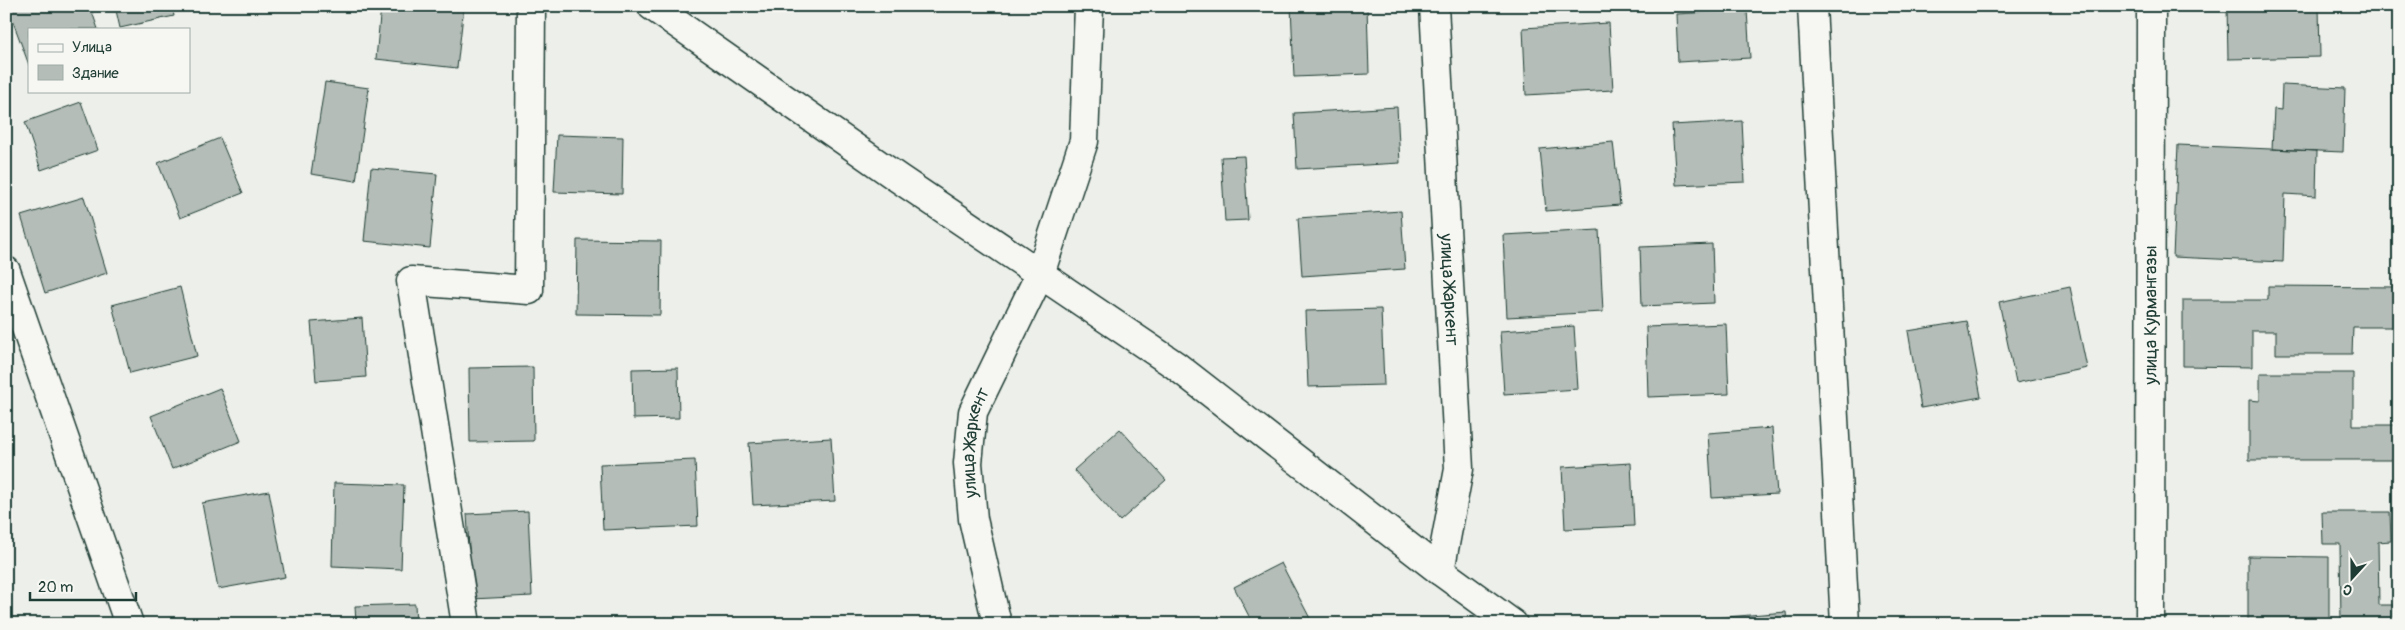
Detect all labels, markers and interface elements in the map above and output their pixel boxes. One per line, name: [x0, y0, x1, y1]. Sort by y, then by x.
legend: [28, 28, 190, 92]
text: Улица: [72, 38, 112, 57]
text: Здание: [72, 64, 119, 83]
street label: улица Жаркент: [1435, 232, 1464, 346]
street label: улица Курмангазы: [2139, 245, 2162, 386]
street label: улица Жаркент: [956, 383, 995, 500]
north arrow: [2328, 552, 2378, 602]
scale bar: [30, 570, 136, 602]
text: 20 m: [38, 578, 73, 597]
text: С: [2340, 580, 2355, 599]

